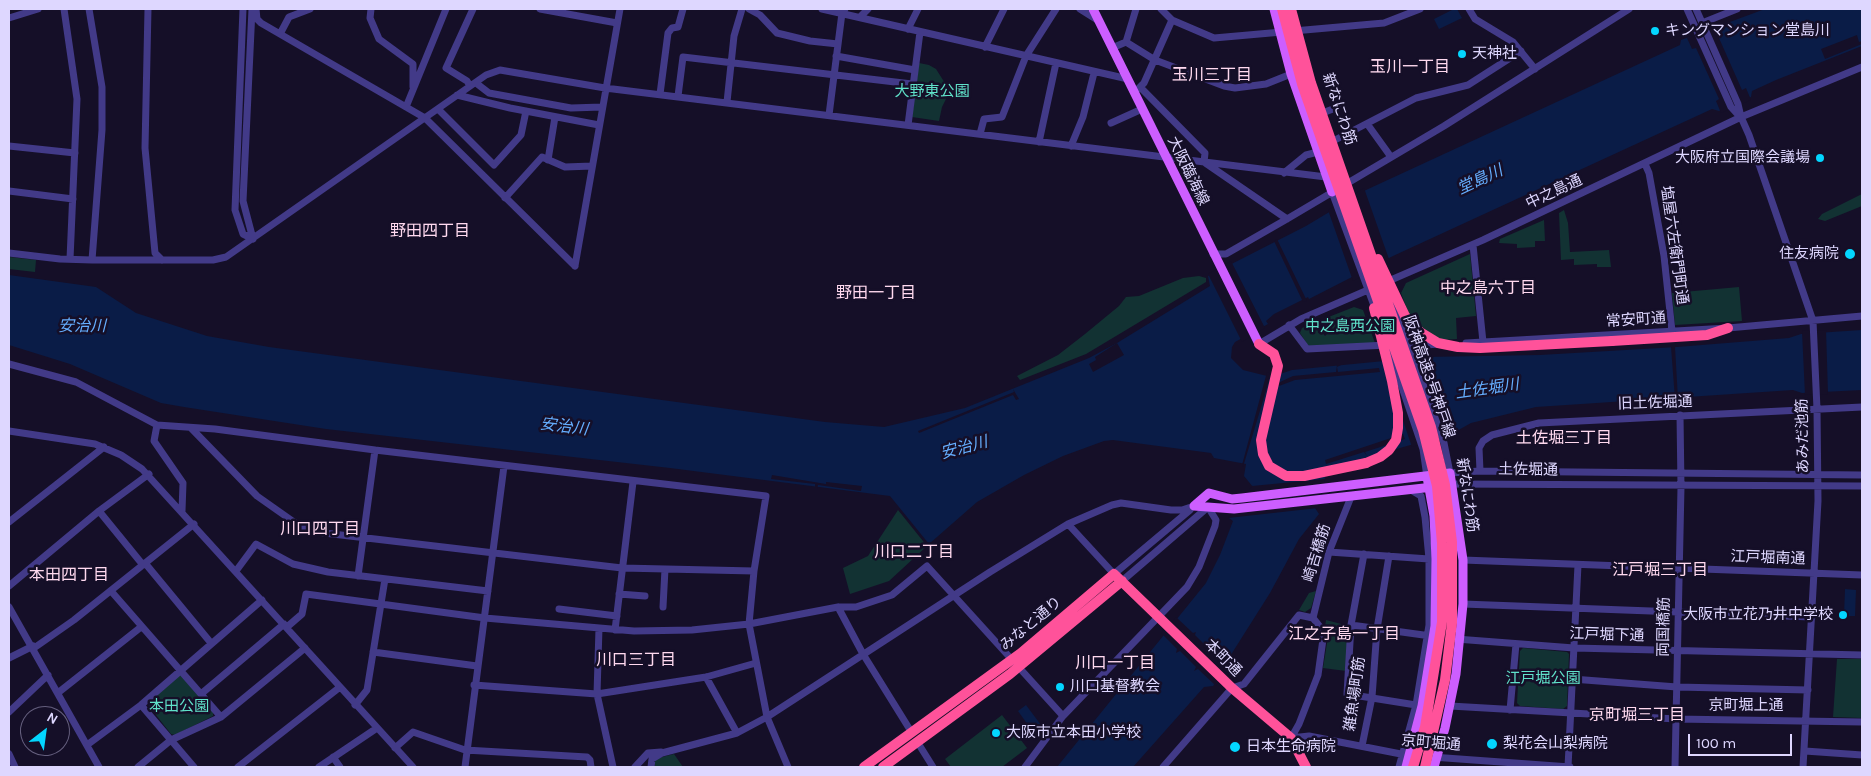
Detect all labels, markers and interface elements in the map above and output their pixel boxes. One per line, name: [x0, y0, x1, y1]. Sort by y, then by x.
place label: キングマンション堂島川: [1665, 22, 1830, 40]
marker: キングマンション堂島川: [1649, 25, 1661, 37]
place label: 天神社: [1472, 45, 1517, 63]
marker: 天神社: [1456, 48, 1468, 60]
district label: 玉川一丁目: [1370, 57, 1450, 77]
district label: 玉川三丁目: [1172, 65, 1252, 85]
street label: 新なにわ筋: [1318, 71, 1360, 147]
park label: 大野東公園: [895, 83, 969, 101]
street label: 大阪臨海線: [1163, 133, 1213, 209]
place label: 大阪府立国際会議場: [1675, 149, 1810, 167]
marker: 大阪府立国際会議場: [1814, 152, 1826, 164]
water label: 堂島川: [1454, 161, 1506, 199]
street label: 中之島通: [1523, 171, 1585, 213]
street label: 塩屋六左衛門町通: [1657, 184, 1691, 306]
district label: 野田四丁目: [390, 221, 470, 241]
place label: 住友病院: [1779, 245, 1839, 263]
marker: 住友病院: [1843, 247, 1857, 261]
district label: 中之島六丁目: [1440, 278, 1536, 298]
district label: 野田一丁目: [836, 283, 916, 303]
street label: 常安町通: [1605, 309, 1667, 331]
street label: 阪神高速3号神戸線: [1400, 313, 1458, 441]
water label: 安治川: [58, 316, 106, 336]
park label: 中之島西公園: [1305, 318, 1395, 336]
water label: 土佐堀川: [1454, 375, 1520, 403]
street label: 旧土佐堀通: [1617, 393, 1693, 413]
street label: あみだ池筋: [1793, 398, 1813, 474]
water label: 安治川: [539, 415, 589, 439]
district label: 土佐堀三丁目: [1516, 428, 1612, 448]
water label: 安治川: [938, 433, 990, 463]
street label: 新なにわ筋: [1452, 457, 1482, 533]
street label: 土佐堀通: [1498, 460, 1558, 480]
district label: 川口四丁目: [280, 519, 360, 539]
street label: 崎吉橋筋: [1300, 522, 1334, 584]
district label: 川口二丁目: [874, 542, 954, 562]
street label: 江戸堀南通: [1730, 548, 1806, 568]
district label: 江戸堀三丁目: [1612, 560, 1708, 580]
district label: 本田四丁目: [29, 565, 109, 585]
street label: みなと通り: [996, 593, 1066, 655]
street label: 両国橋筋: [1654, 597, 1674, 657]
place label: 大阪市立花乃井中学校: [1683, 606, 1833, 624]
marker: 大阪市立花乃井中学校: [1837, 609, 1849, 621]
district label: 江之子島一丁目: [1288, 624, 1400, 644]
street label: 江戸堀下通: [1569, 625, 1645, 645]
street label: 本町通: [1201, 636, 1245, 680]
district label: 川口三丁目: [596, 650, 676, 670]
district label: 川口一丁目: [1075, 653, 1155, 673]
street label: 雑魚場町筋: [1341, 656, 1369, 732]
park label: 江戸堀公園: [1506, 670, 1580, 688]
place label: 川口基督教会: [1070, 678, 1160, 696]
marker: 川口基督教会: [1054, 681, 1066, 693]
street label: 京町堀上通: [1709, 697, 1783, 715]
park label: 本田公園: [149, 698, 209, 716]
district label: 京町堀三丁目: [1589, 705, 1685, 725]
north arrow: [20, 706, 70, 756]
text: N: [44, 709, 61, 728]
place label: 大阪市立本田小学校: [1006, 724, 1141, 742]
scale bar: [1691, 724, 1795, 756]
marker: 大阪市立本田小学校: [990, 727, 1002, 739]
street label: 京町堀通: [1400, 731, 1462, 755]
text: 100 m: [1696, 734, 1736, 752]
place label: 梨花会山梨病院: [1503, 735, 1608, 753]
marker: 梨花会山梨病院: [1485, 737, 1499, 751]
place label: 日本生命病院: [1246, 738, 1336, 756]
marker: 日本生命病院: [1228, 740, 1242, 754]

